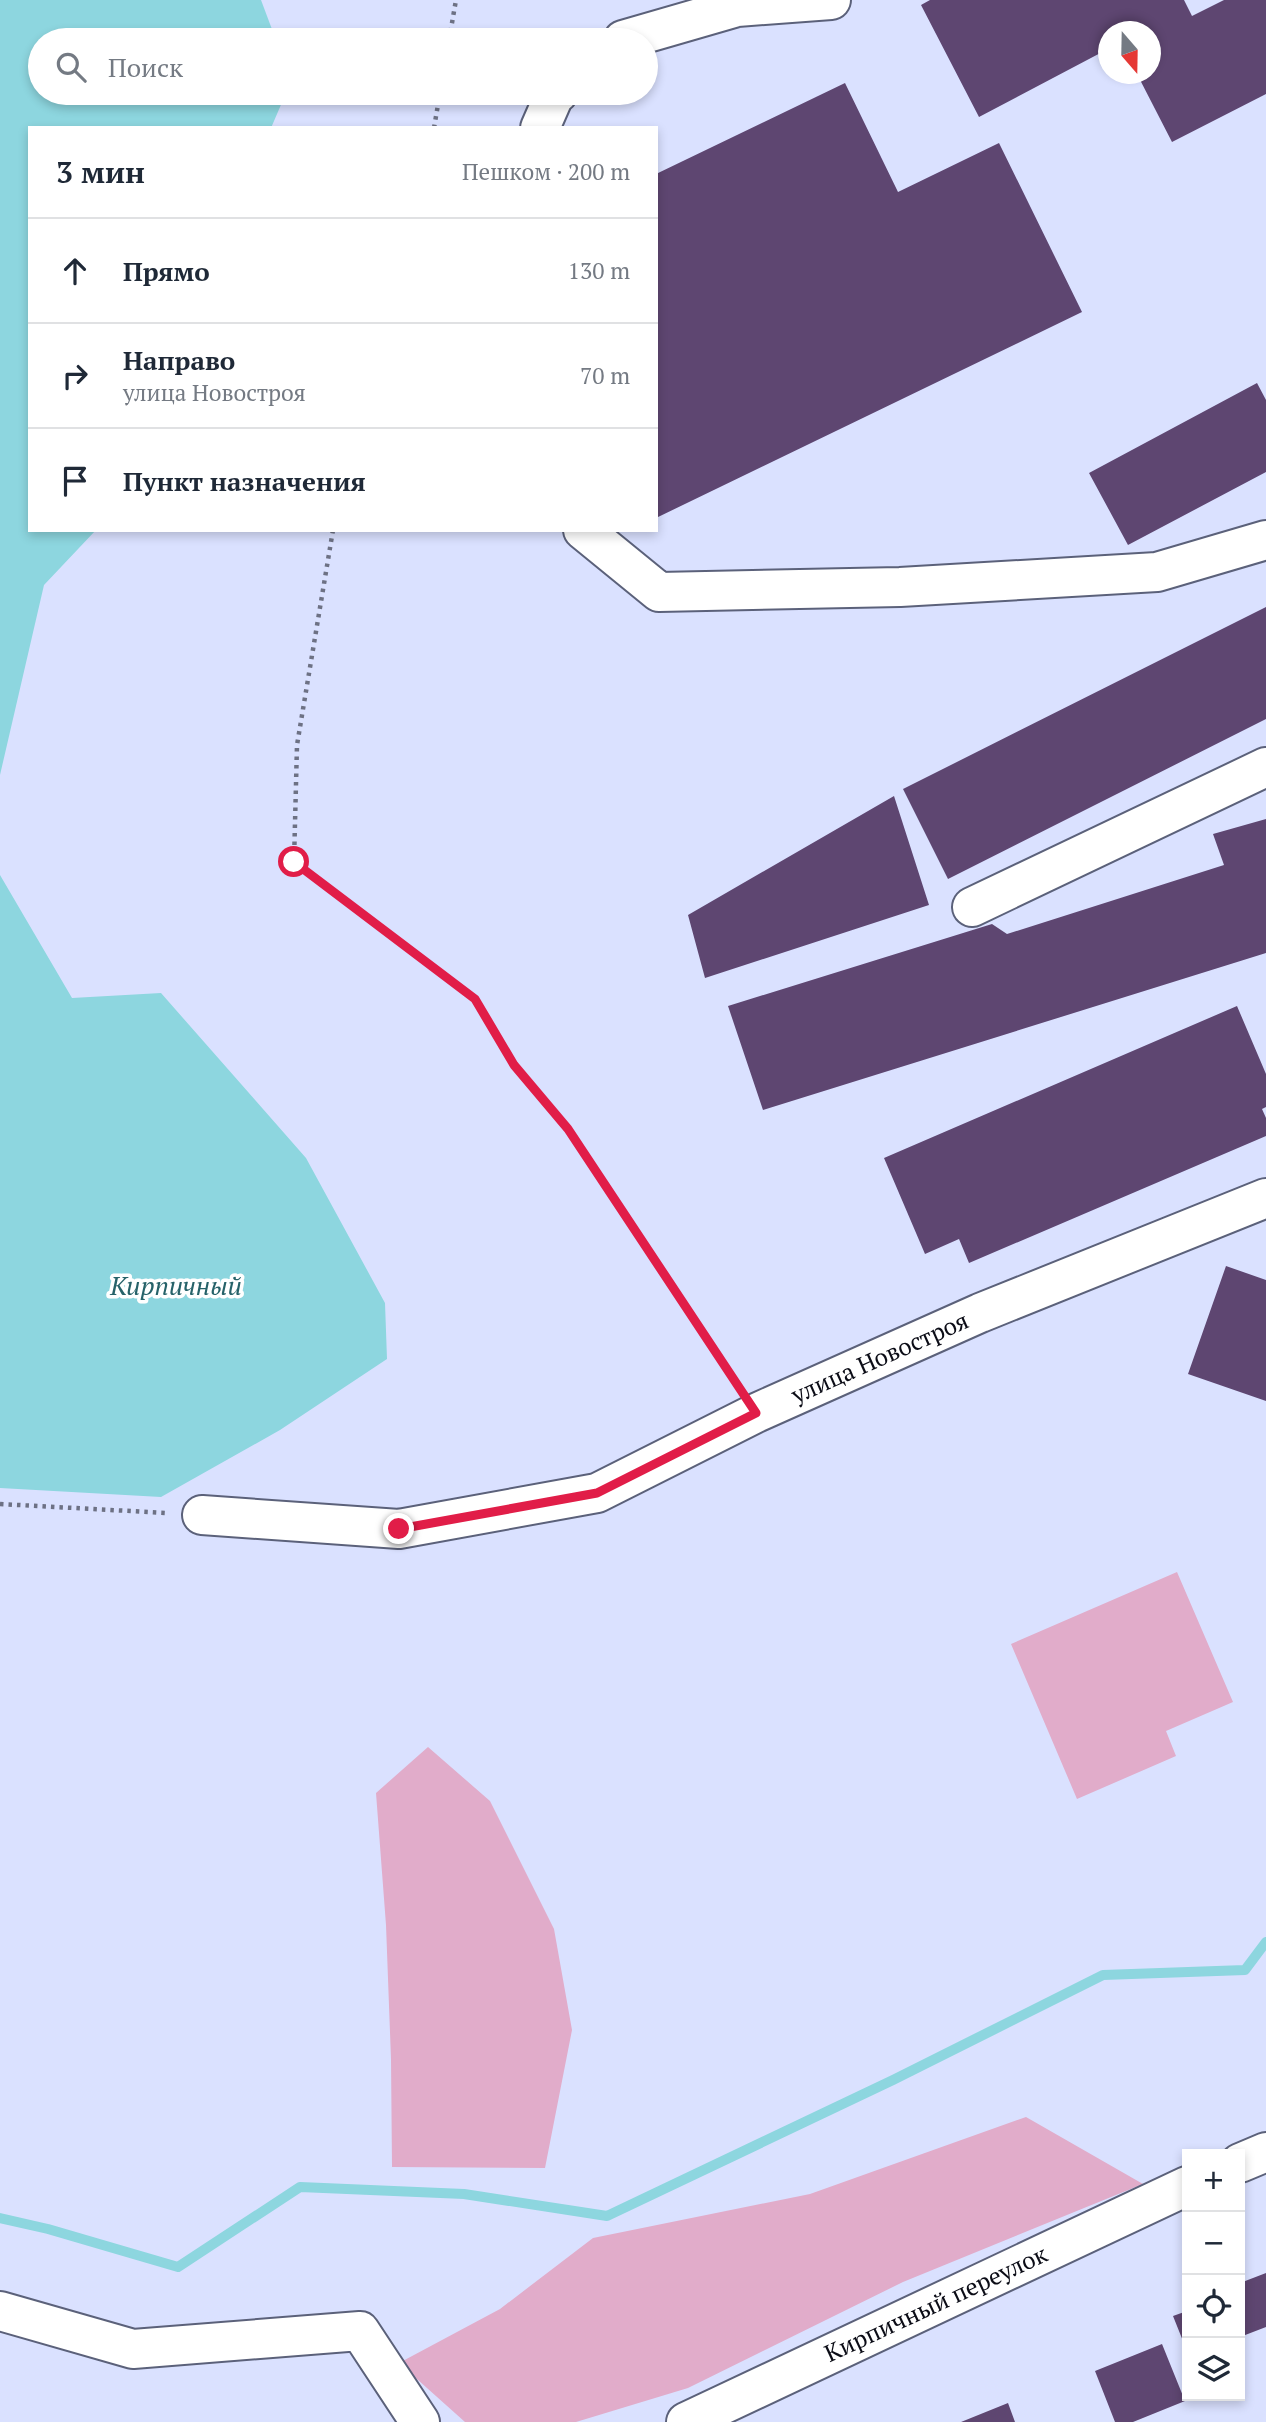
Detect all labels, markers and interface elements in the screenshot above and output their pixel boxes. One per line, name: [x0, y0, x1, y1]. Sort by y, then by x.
north arrow: [1098, 21, 1161, 84]
search box: [28, 28, 658, 105]
icon: search: [52, 48, 90, 86]
text: Поиск: [108, 50, 183, 84]
text: 3 мин: [56, 152, 145, 192]
text: Пешком · 200 m: [462, 156, 630, 187]
icon: ahead: [56, 252, 94, 290]
text: Прямо: [123, 254, 210, 288]
text: 130 m: [568, 255, 630, 286]
text: Направо: [123, 343, 235, 377]
icon: right: [56, 357, 94, 395]
text: 70 m: [580, 360, 630, 391]
text: улица Новостроя: [123, 377, 306, 408]
icon: arrive: [56, 462, 94, 500]
text: Пункт назначения: [123, 464, 366, 498]
route start: [278, 846, 309, 877]
water label: Кирпичный: [109, 1268, 242, 1302]
street label: улица Новостроя: [785, 1304, 973, 1411]
route end: [383, 1513, 414, 1544]
map controls: [1182, 2149, 1245, 2401]
button: +: [1182, 2149, 1245, 2212]
button: −: [1182, 2212, 1245, 2275]
street label: Кирпичный переулок: [819, 2237, 1052, 2369]
button: locate: [1182, 2275, 1245, 2338]
button: layers: [1182, 2338, 1245, 2401]

